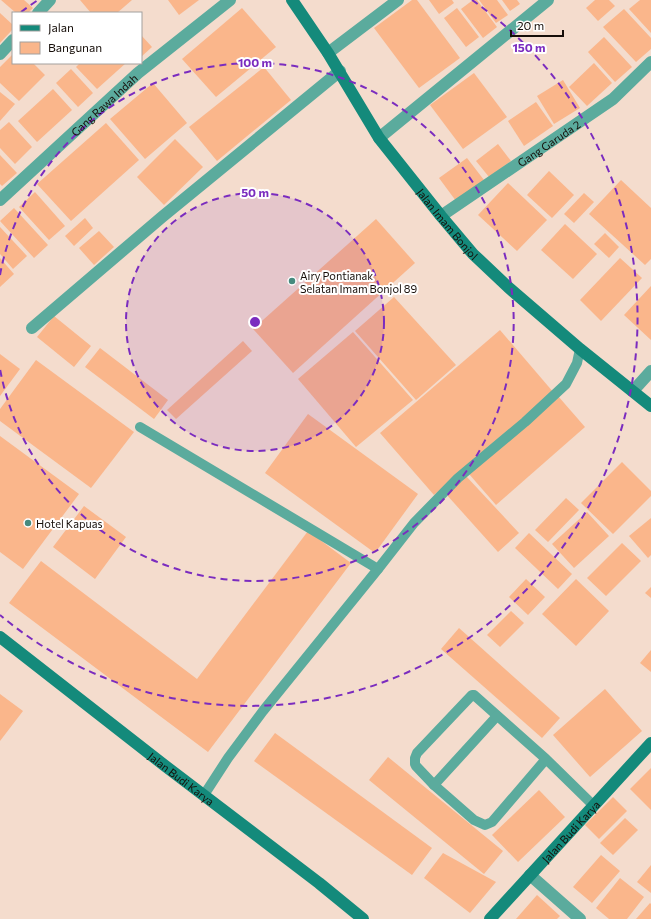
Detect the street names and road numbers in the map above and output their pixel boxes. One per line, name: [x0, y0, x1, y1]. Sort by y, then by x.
street label: Gang Rawa Indah: [68, 71, 140, 138]
street label: Gang Garuda 2: [515, 117, 582, 169]
street label: Jalan Imam Bonjol: [414, 185, 481, 262]
street label: Jalan Budi Karya: [145, 749, 217, 808]
street label: Jalan Budi Karya: [539, 798, 602, 866]

